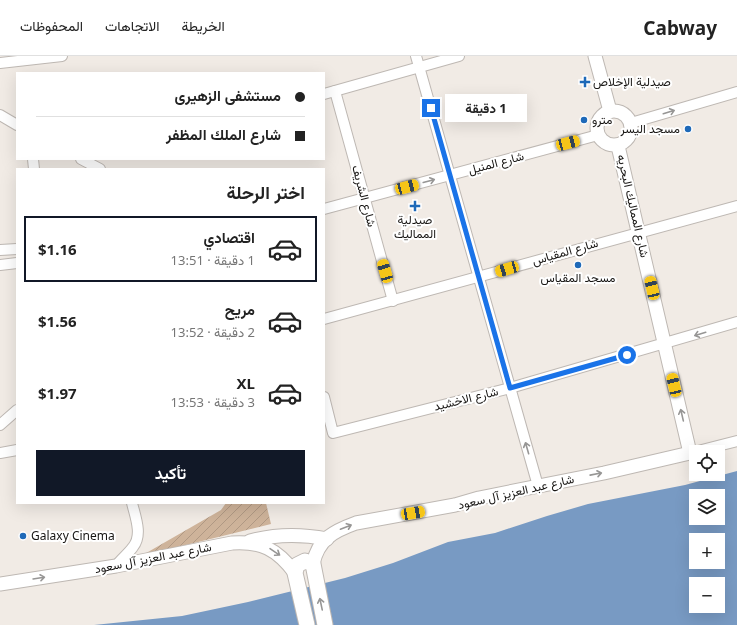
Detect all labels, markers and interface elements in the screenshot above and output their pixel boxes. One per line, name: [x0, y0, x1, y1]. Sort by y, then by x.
text: Cabway: [643, 15, 717, 41]
text: المحفوظات: [20, 16, 83, 35]
text: الاتجاهات: [105, 16, 159, 35]
text: الخريطة: [181, 16, 225, 35]
place label: صيدلية الإخلاص: [593, 73, 671, 90]
marker: صيدلية الإخلاص: [580, 77, 590, 87]
text: مستشفى الزهيرى: [174, 85, 281, 105]
callout: 1 دقيقة: [445, 94, 527, 122]
route end: [422, 99, 440, 117]
text: 1 دقيقة: [465, 99, 507, 117]
one-way arrow: [662, 108, 675, 115]
place label: مترو: [592, 111, 613, 128]
marker: مترو: [579, 115, 589, 125]
place label: مسجد اليسر: [619, 120, 680, 137]
text: شارع الملك المظفر: [166, 124, 281, 144]
marker: مسجد اليسر: [683, 124, 693, 134]
car: [555, 134, 581, 152]
street label: شارع المنيل: [466, 147, 526, 179]
street label: شارع المماليك البحريه: [612, 153, 654, 259]
street label: شارع الشريف: [347, 163, 381, 229]
one-way arrow: [422, 177, 435, 184]
car: [394, 178, 420, 196]
text: اختر الرحلة: [227, 180, 305, 204]
marker: صيدلية المماليك: [410, 201, 420, 211]
place label: صيدلية المماليك: [394, 211, 436, 242]
text: اقتصادي: [203, 227, 255, 247]
icon: car: [267, 231, 303, 267]
street label: شارع المقياس: [530, 234, 600, 270]
text: $1.16: [38, 239, 77, 259]
text: 1 دقيقة · 13:51: [171, 251, 255, 269]
car: [376, 258, 394, 284]
car: [494, 260, 520, 278]
marker: مسجد المقياس: [573, 260, 583, 270]
place label: مسجد المقياس: [541, 269, 615, 286]
car: [643, 275, 661, 301]
text: مريح: [225, 299, 255, 319]
icon: car: [267, 303, 303, 339]
text: $1.56: [38, 311, 77, 331]
text: 2 دقيقة · 13:52: [171, 323, 255, 341]
one-way arrow: [693, 331, 706, 338]
route start: [618, 346, 636, 364]
car: [665, 372, 683, 398]
text: XL: [237, 373, 255, 393]
icon: car: [267, 375, 303, 411]
street label: شارع الاخشيد: [432, 382, 500, 416]
text: $1.97: [38, 383, 77, 403]
text: 3 دقيقة · 13:53: [171, 393, 255, 411]
one-way arrow: [677, 409, 685, 422]
one-way arrow: [523, 442, 530, 455]
map controls: [689, 445, 725, 613]
button: locate: [689, 445, 725, 481]
button: تأكيد: [36, 450, 305, 496]
street label: شارع عبد العزيز آل سعود: [456, 470, 576, 514]
one-way arrow: [590, 470, 603, 478]
button: layers: [689, 489, 725, 525]
car: [400, 505, 426, 521]
one-way arrow: [340, 522, 352, 530]
place label: Galaxy Cinema: [31, 527, 115, 544]
marker: Galaxy Cinema: [18, 531, 28, 541]
button: +: [689, 533, 725, 569]
street label: شارع عبد العزيز آل سعود: [93, 538, 213, 578]
one-way arrow: [269, 549, 281, 557]
one-way arrow: [32, 574, 45, 582]
button: −: [689, 577, 725, 613]
one-way arrow: [316, 598, 324, 611]

